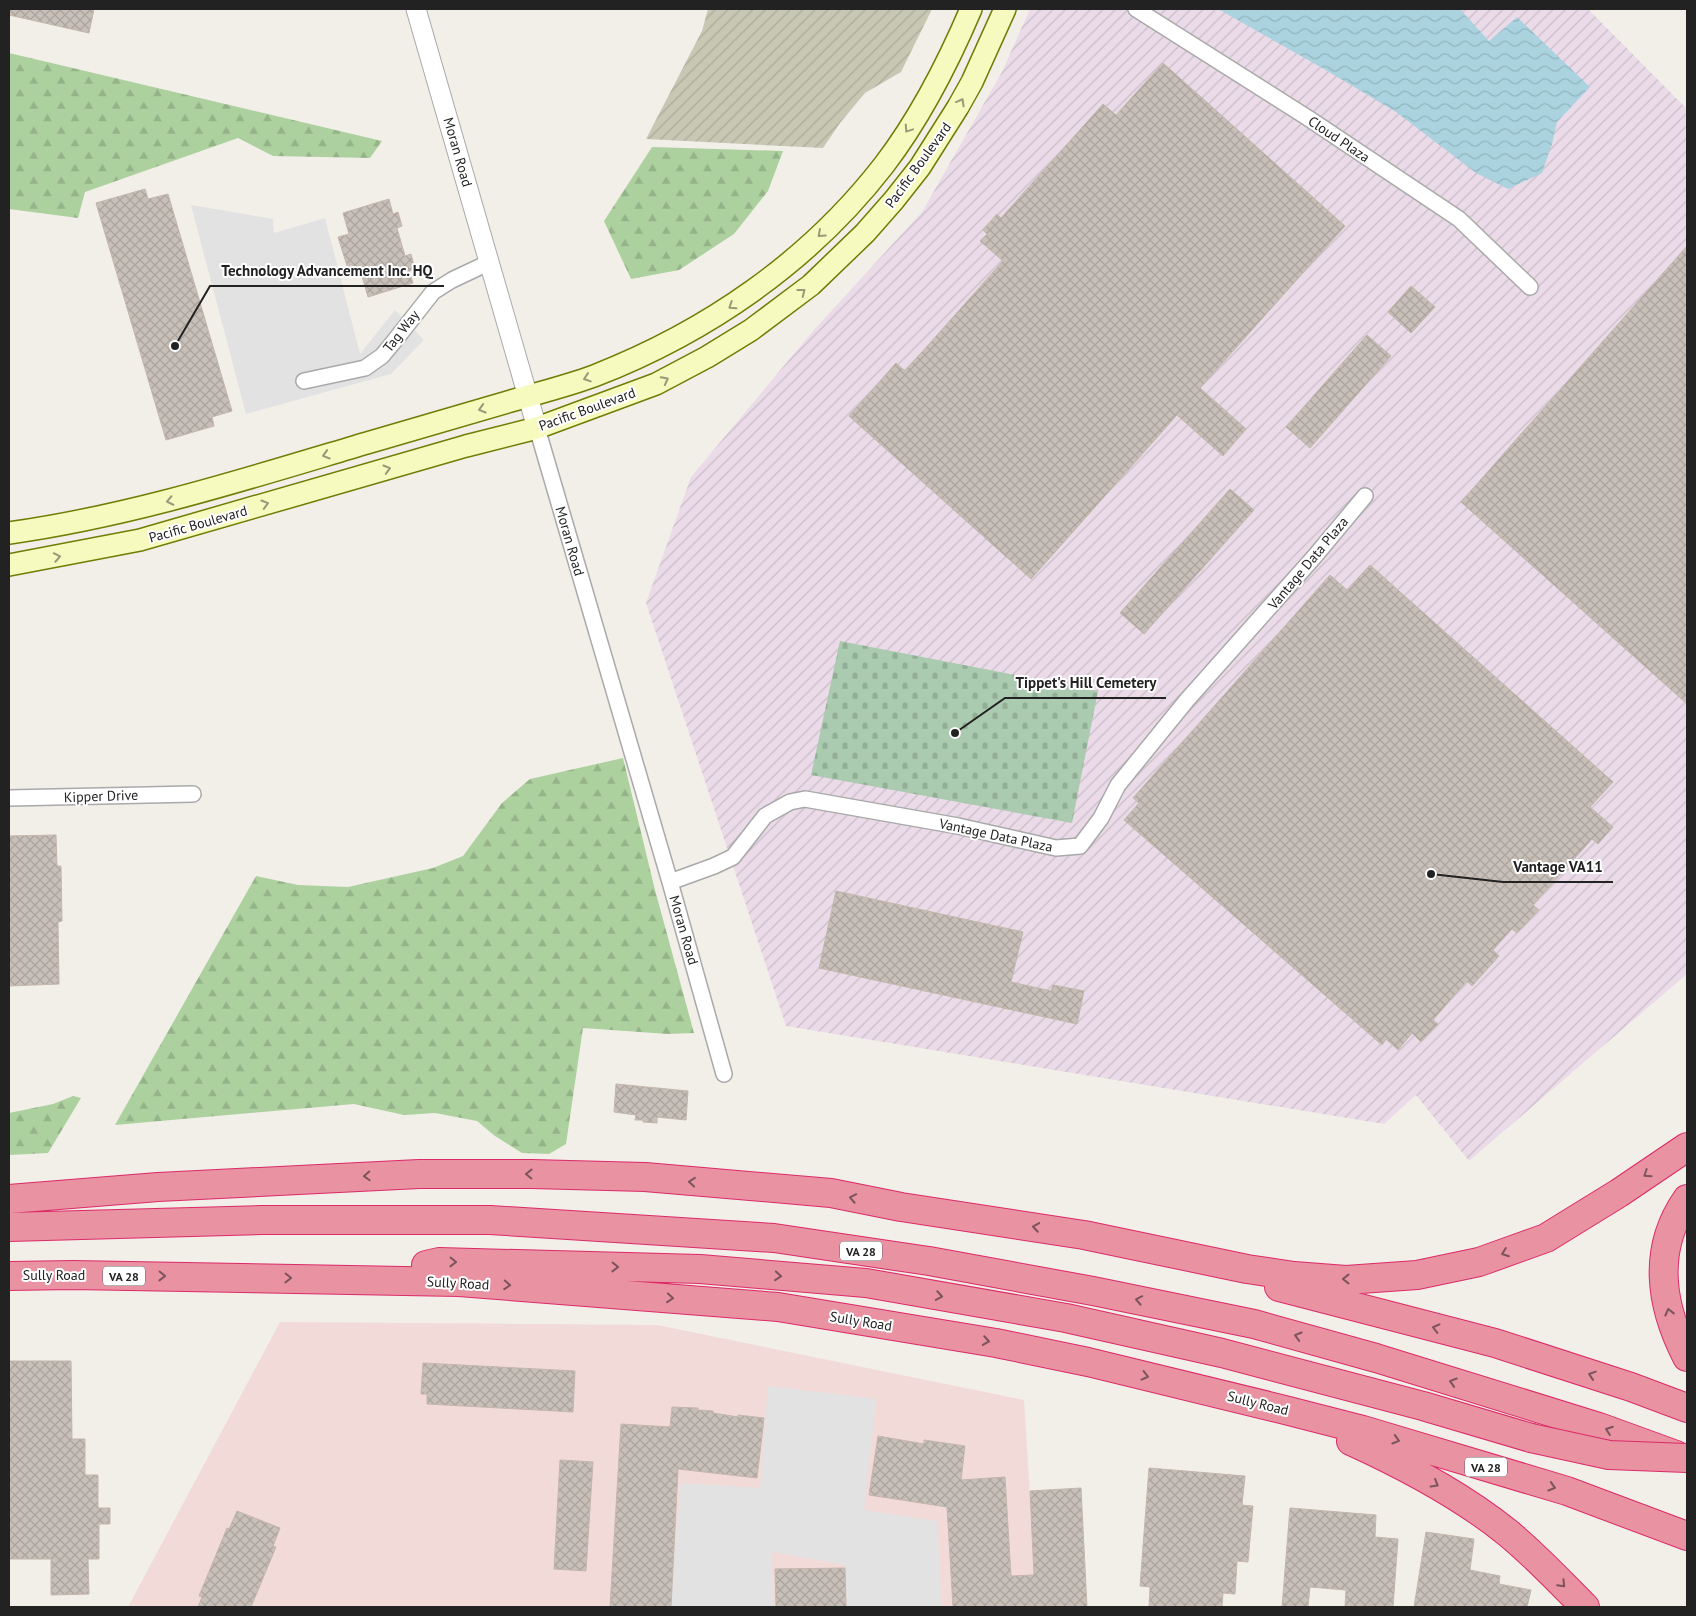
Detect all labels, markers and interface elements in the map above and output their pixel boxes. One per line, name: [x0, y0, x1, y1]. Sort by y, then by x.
one-way arrow: [955, 98, 965, 107]
street label: Cloud Plaza: [1305, 112, 1373, 166]
street label: Moran Road: [440, 115, 476, 189]
street label: Pacific Boulevard: [881, 119, 955, 211]
one-way arrow: [905, 124, 914, 133]
one-way arrow: [817, 228, 826, 237]
callout: Technology Advancement Inc. HQ: [210, 256, 444, 286]
text: Technology Advancement Inc. HQ: [221, 261, 434, 280]
one-way arrow: [796, 289, 805, 298]
one-way arrow: [728, 300, 737, 309]
street label: Tag Way: [379, 306, 423, 356]
one-way arrow: [583, 373, 591, 383]
one-way arrow: [660, 376, 669, 386]
street label: Pacific Boulevard: [536, 383, 638, 435]
one-way arrow: [478, 404, 487, 414]
one-way arrow: [323, 450, 331, 460]
one-way arrow: [383, 464, 391, 474]
one-way arrow: [166, 495, 175, 506]
one-way arrow: [260, 500, 269, 510]
street label: Pacific Boulevard: [147, 501, 249, 547]
street label: Moran Road: [552, 504, 588, 578]
street label: Vantage Data Plaza: [1263, 513, 1352, 614]
one-way arrow: [52, 552, 61, 563]
callout: Tippet's Hill Cemetery: [1005, 668, 1166, 698]
text: Tippet's Hill Cemetery: [1016, 673, 1157, 692]
street label: Kipper Drive: [63, 786, 139, 806]
street label: Vantage Data Plaza: [937, 814, 1054, 856]
callout: Vantage VA11: [1503, 852, 1613, 882]
text: Vantage VA11: [1512, 857, 1603, 876]
street label: Moran Road: [666, 893, 702, 967]
one-way arrow: [1643, 1168, 1653, 1177]
one-way arrow: [525, 1169, 533, 1180]
one-way arrow: [363, 1171, 371, 1182]
one-way arrow: [687, 1177, 695, 1188]
one-way arrow: [849, 1193, 858, 1203]
one-way arrow: [1032, 1222, 1040, 1232]
road number: VA 28: [840, 1242, 882, 1260]
one-way arrow: [1502, 1247, 1510, 1257]
one-way arrow: [449, 1257, 457, 1268]
one-way arrow: [612, 1261, 620, 1272]
street label: Sully Road: [23, 1266, 85, 1284]
road number: VA 28: [103, 1266, 145, 1285]
one-way arrow: [774, 1270, 782, 1281]
one-way arrow: [159, 1271, 167, 1281]
street label: Sully Road: [426, 1272, 490, 1294]
one-way arrow: [284, 1273, 292, 1283]
one-way arrow: [1342, 1274, 1350, 1284]
one-way arrow: [504, 1280, 512, 1291]
one-way arrow: [934, 1290, 943, 1300]
one-way arrow: [666, 1292, 674, 1303]
one-way arrow: [1135, 1296, 1144, 1306]
street label: Sully Road: [829, 1307, 893, 1335]
one-way arrow: [1664, 1308, 1675, 1317]
one-way arrow: [1431, 1323, 1440, 1334]
one-way arrow: [1293, 1331, 1302, 1342]
one-way arrow: [982, 1336, 991, 1346]
one-way arrow: [1141, 1370, 1150, 1381]
one-way arrow: [1588, 1370, 1596, 1380]
one-way arrow: [1450, 1378, 1458, 1388]
street label: Sully Road: [1225, 1387, 1291, 1419]
one-way arrow: [1605, 1426, 1613, 1436]
one-way arrow: [1391, 1434, 1400, 1444]
road number: VA 28: [1465, 1458, 1507, 1476]
one-way arrow: [1430, 1477, 1439, 1487]
one-way arrow: [1547, 1481, 1555, 1491]
one-way arrow: [1556, 1578, 1565, 1587]

